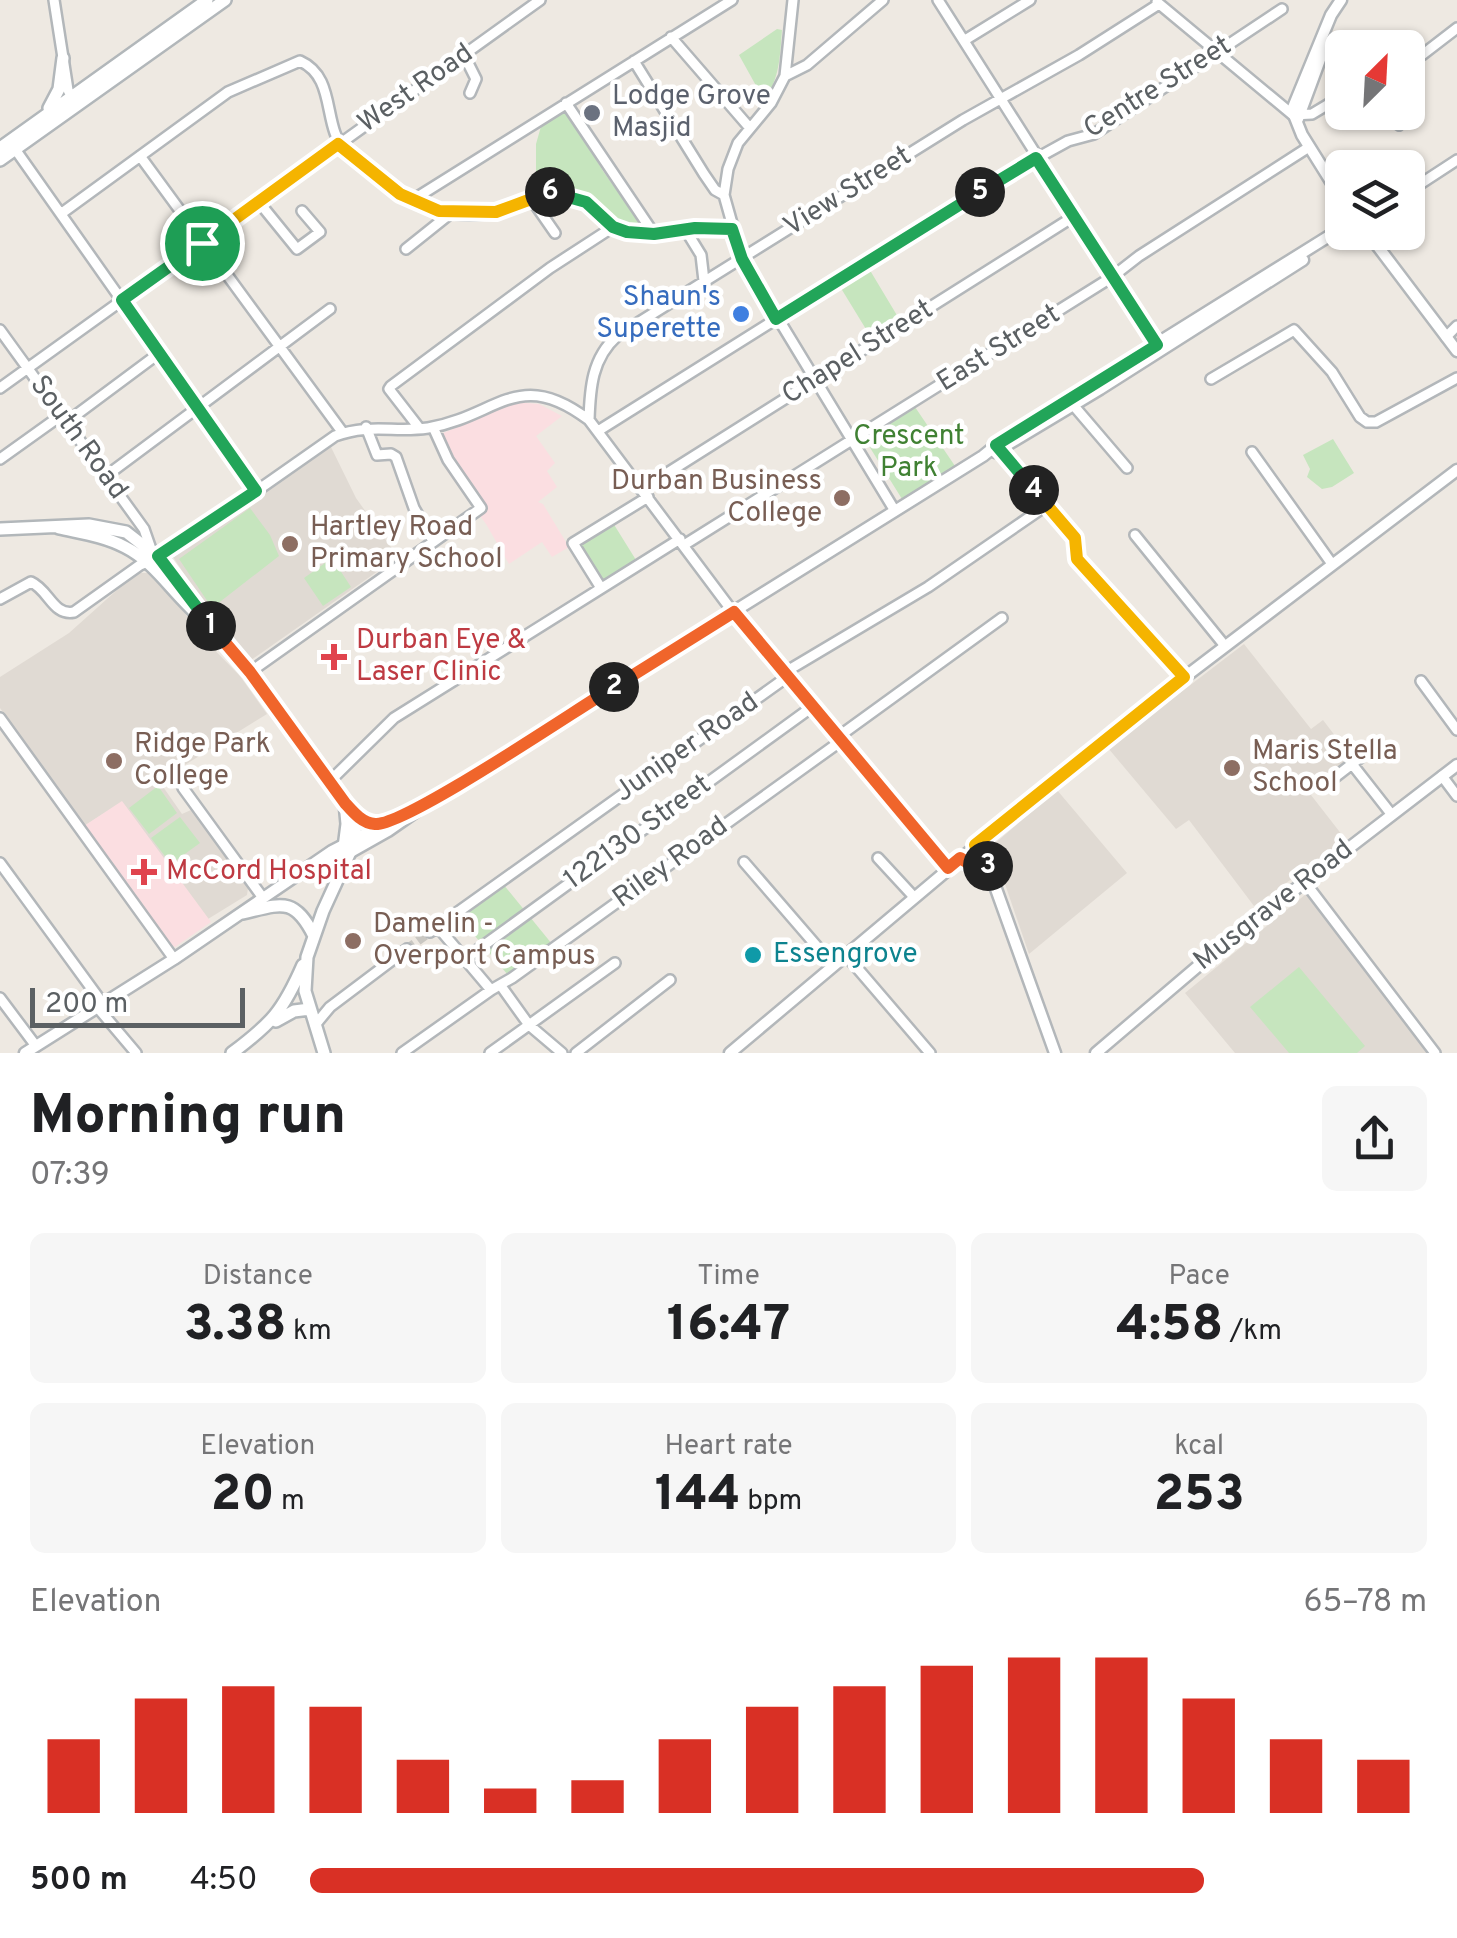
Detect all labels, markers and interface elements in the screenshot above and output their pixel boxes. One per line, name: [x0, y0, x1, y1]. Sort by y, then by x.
street label: Centre Street: [1078, 28, 1238, 148]
north arrow: [1325, 30, 1425, 130]
map controls: [1325, 30, 1425, 250]
street label: West Road: [351, 36, 481, 142]
place label: Lodge Grove Masjid: [612, 79, 771, 147]
marker: Lodge Grove Masjid: [581, 102, 603, 124]
street label: View Street: [777, 139, 919, 245]
button: layers: [1325, 150, 1425, 250]
pin: 6: [525, 167, 575, 217]
pin: 5: [955, 167, 1005, 217]
text: 6: [541, 174, 559, 210]
text: 5: [971, 174, 989, 210]
pin: [160, 201, 245, 286]
icon: arrive: [175, 216, 230, 271]
place label: Shaun's Superette: [596, 280, 721, 348]
street label: Chapel Street: [776, 292, 940, 414]
street label: East Street: [931, 297, 1067, 401]
marker: Shaun's Superette: [730, 303, 752, 325]
street label: South Road: [21, 369, 135, 507]
park label: Crescent Park: [853, 419, 965, 487]
place label: Durban Business College: [611, 464, 822, 532]
pin: 4: [1009, 465, 1059, 515]
text: 4: [1025, 472, 1043, 508]
marker: Durban Business College: [831, 487, 853, 509]
place label: Hartley Road Primary School: [310, 510, 502, 578]
marker: Hartley Road Primary School: [279, 533, 301, 555]
pin: 1: [186, 601, 236, 651]
text: 1: [205, 608, 217, 644]
place label: Durban Eye & Laser Clinic: [356, 623, 526, 691]
marker: Durban Eye & Laser Clinic: [321, 644, 347, 670]
pin: 2: [589, 662, 639, 712]
text: 2: [605, 669, 623, 705]
street label: Juniper Road: [608, 685, 766, 811]
place label: Ridge Park College: [134, 727, 271, 795]
place label: Maris Stella School: [1252, 734, 1398, 802]
marker: Ridge Park College: [103, 750, 125, 772]
marker: Maris Stella School: [1221, 757, 1243, 779]
street label: 122130 Street: [557, 767, 719, 899]
street label: Riley Road: [606, 809, 736, 917]
street label: Musgrave Road: [1187, 832, 1361, 980]
pin: 3: [963, 841, 1013, 891]
text: 3: [980, 848, 996, 884]
place label: McCord Hospital: [166, 854, 372, 890]
marker: McCord Hospital: [131, 859, 157, 885]
place label: Damelin - Overport Campus: [373, 907, 596, 975]
marker: Damelin - Overport Campus: [342, 930, 364, 952]
place label: Essengrove: [773, 937, 918, 973]
marker: Essengrove: [742, 944, 764, 966]
scale bar: [30, 983, 245, 1028]
text: 200 m: [45, 987, 128, 1023]
text: Morning run: [30, 1083, 346, 1153]
button: share: [1322, 1086, 1427, 1191]
text: 07:39: [30, 1156, 110, 1196]
text: Distance: [203, 1259, 313, 1295]
text: Time: [697, 1259, 760, 1295]
text: Pace: [1168, 1259, 1230, 1295]
text: 3.38: [184, 1295, 286, 1358]
text: 16:47: [667, 1295, 790, 1358]
text: 4:58: [1116, 1295, 1223, 1358]
text: km: [286, 1314, 332, 1350]
text: /km: [1223, 1314, 1282, 1350]
text: Elevation: [200, 1429, 315, 1465]
text: Heart rate: [664, 1429, 793, 1465]
text: kcal: [1174, 1429, 1224, 1465]
text: 20: [211, 1465, 275, 1528]
text: 144: [655, 1465, 741, 1528]
text: 253: [1154, 1465, 1245, 1528]
text: m: [275, 1484, 305, 1520]
text: bpm: [741, 1484, 802, 1520]
text: Elevation: [30, 1583, 162, 1623]
text: 65–78 m: [1303, 1583, 1427, 1623]
text: 500 m: [30, 1861, 128, 1901]
text: 4:50: [190, 1861, 257, 1901]

